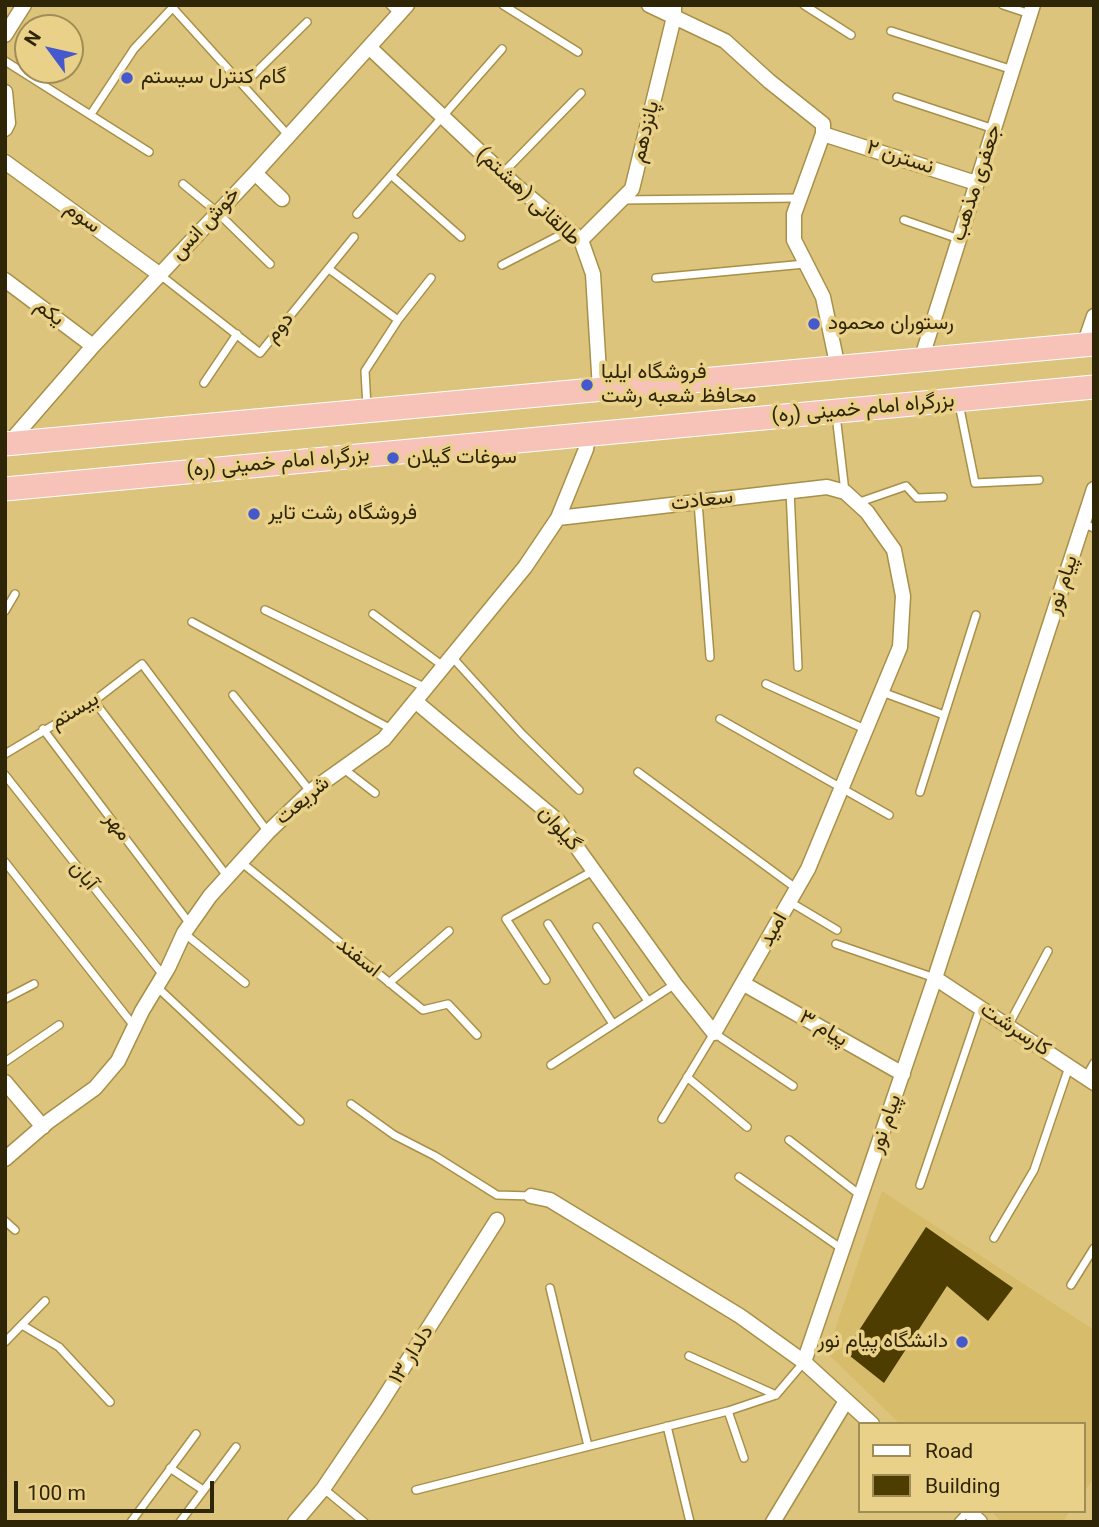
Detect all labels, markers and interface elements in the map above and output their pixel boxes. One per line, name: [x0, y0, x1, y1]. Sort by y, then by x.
north arrow: [14, 14, 84, 84]
text: N: [19, 26, 46, 50]
place label: گام کنترل سیستم: [141, 65, 286, 91]
marker: گام کنترل سیستم: [119, 70, 135, 86]
street label: پانزدهم: [626, 99, 666, 165]
street label: جعفری مذهب: [946, 122, 1008, 244]
street label: نسترن ۲: [863, 135, 937, 181]
street label: طالقانی (هشتم): [471, 142, 585, 252]
street label: خوش انس: [166, 182, 246, 266]
street label: سوم: [59, 197, 105, 239]
street label: یکم: [29, 294, 69, 332]
street label: دوم: [260, 308, 300, 348]
place label: رستوران محمود: [828, 311, 954, 337]
marker: رستوران محمود: [806, 316, 822, 332]
place label: فروشگاه ایلیا محافظ شعبه رشت: [601, 360, 756, 410]
marker: فروشگاه ایلیا محافظ شعبه رشت: [579, 377, 595, 393]
street label: بزرگراه امام خمینی (ره): [770, 388, 956, 430]
street label: بزرگراه امام خمینی (ره): [185, 442, 371, 484]
place label: سوغات گیلان: [407, 445, 517, 471]
marker: سوغات گیلان: [385, 450, 401, 466]
street label: سعادت: [669, 485, 735, 517]
place label: فروشگاه رشت تاير: [268, 501, 417, 527]
marker: فروشگاه رشت تاير: [246, 506, 262, 522]
street label: پیام نور: [1042, 552, 1084, 618]
street label: بیستم: [46, 687, 104, 735]
street label: شریعت: [271, 771, 335, 831]
street label: گیلوان: [532, 801, 586, 857]
street label: مهر: [98, 808, 136, 846]
street label: آبان: [64, 856, 102, 896]
street label: امید: [755, 909, 793, 951]
street label: اسفند: [331, 932, 385, 984]
street label: کارسرشت: [975, 997, 1055, 1063]
street label: پیام ۳: [794, 1005, 852, 1053]
street label: پیام نور: [864, 1091, 908, 1157]
street label: دلدار ۱۳: [384, 1321, 440, 1389]
place label: دانشگاه پیام نور: [818, 1329, 948, 1355]
marker: دانشگاه پیام نور: [954, 1334, 970, 1350]
legend: [858, 1422, 1085, 1513]
text: Road: [925, 1439, 973, 1463]
scale bar: [18, 1468, 217, 1512]
text: Building: [925, 1474, 1000, 1498]
text: 100 m: [27, 1481, 86, 1505]

